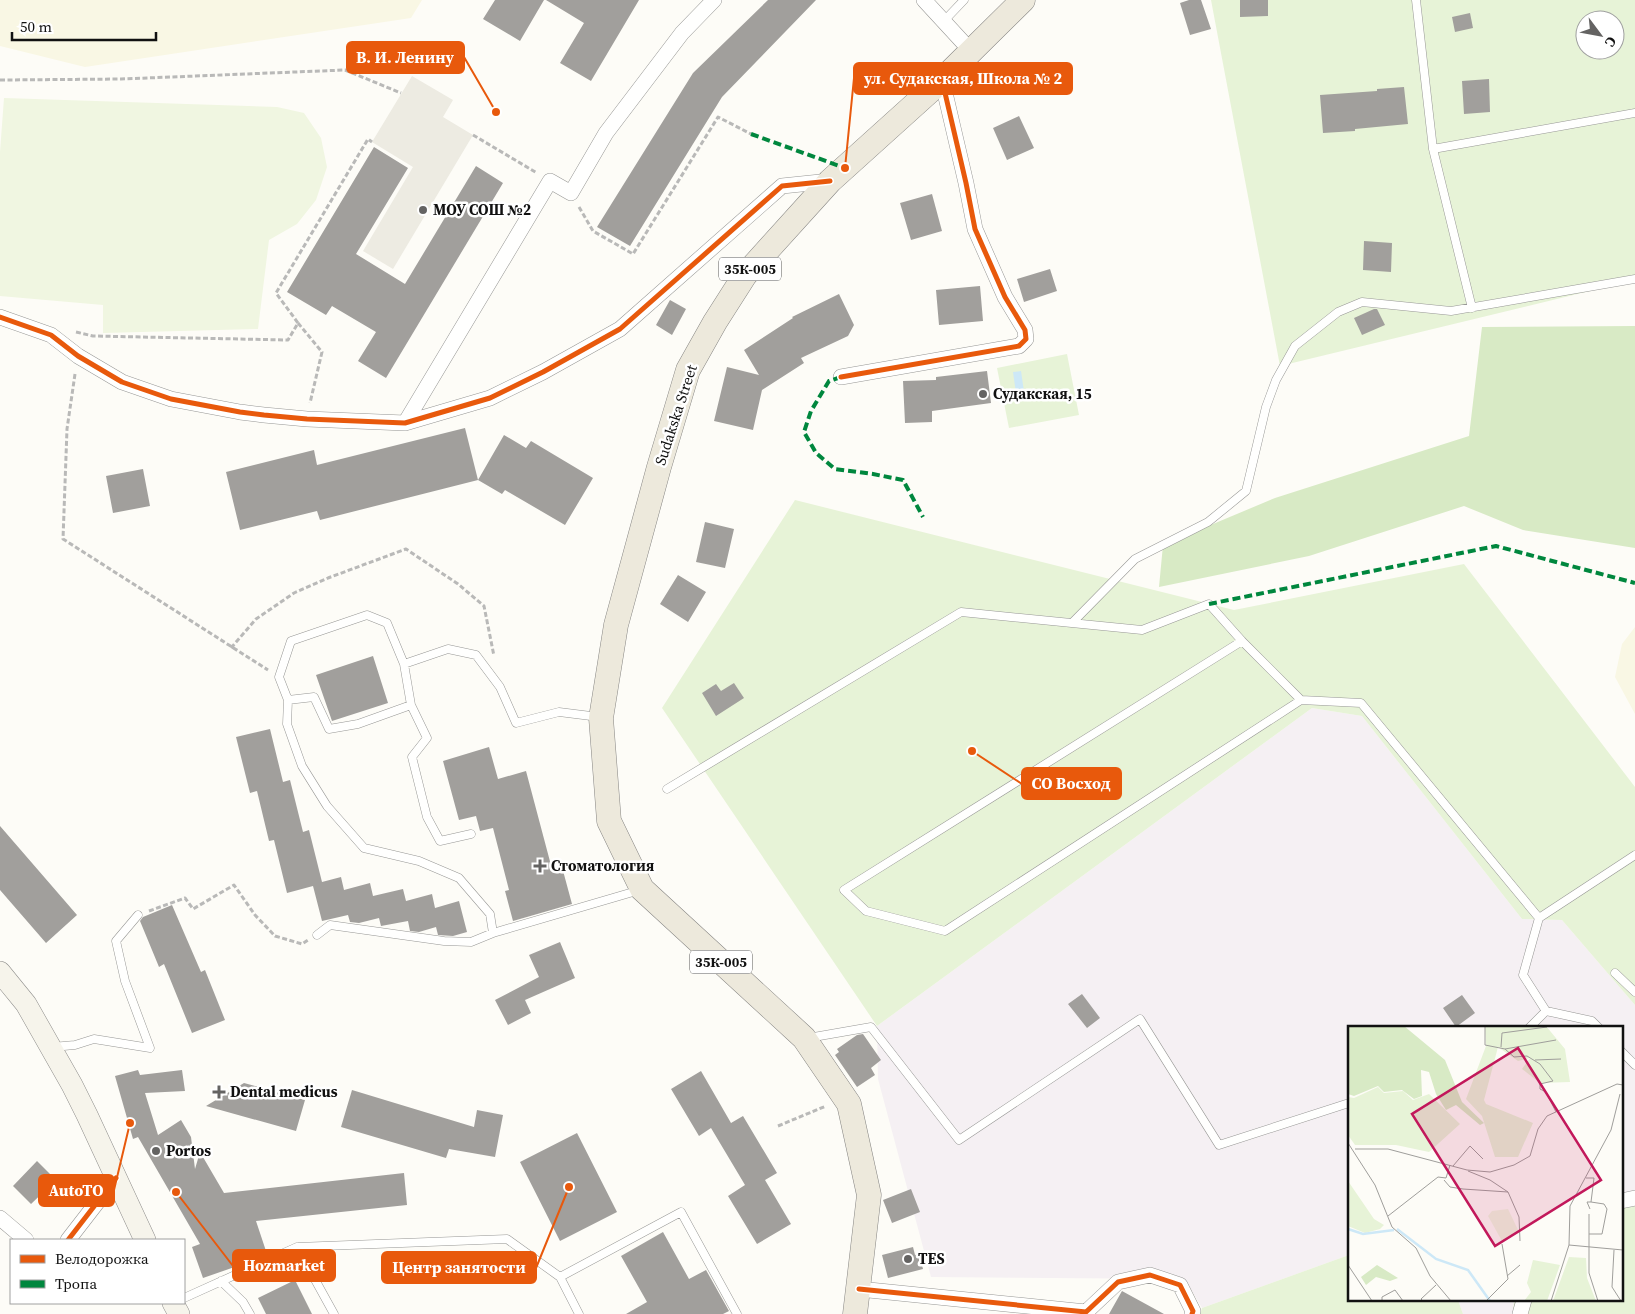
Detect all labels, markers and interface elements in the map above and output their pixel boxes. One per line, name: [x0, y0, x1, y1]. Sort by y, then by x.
scale bar: [12, 10, 156, 42]
north arrow: [1575, 10, 1625, 60]
text: 50 m: [20, 16, 52, 37]
text: С: [1600, 33, 1622, 51]
callout: В. И. Ленину: [347, 42, 464, 73]
text: В. И. Ленину: [356, 46, 454, 68]
callout: ул. Судакская, Школа № 2: [854, 63, 1072, 94]
text: ул. Судакская, Школа № 2: [863, 67, 1062, 89]
place label: МОУ СОШ №2: [433, 199, 531, 220]
marker: МОУ СОШ №2: [417, 204, 429, 216]
road number: 35К-005: [719, 258, 781, 280]
street label: Sudakska Street: [649, 362, 702, 468]
place label: Судакская, 15: [993, 383, 1092, 404]
marker: Судакская, 15: [977, 388, 989, 400]
callout: СО Восход: [1022, 768, 1121, 799]
text: СО Восход: [1031, 772, 1111, 794]
place label: Стоматология: [551, 855, 655, 876]
marker: Стоматология: [533, 859, 547, 873]
road number: 35К-005: [690, 950, 752, 974]
inset map: [1348, 1026, 1622, 1302]
place label: Dental medicus: [230, 1081, 338, 1102]
marker: Dental medicus: [212, 1085, 226, 1099]
place label: Portos: [166, 1140, 211, 1161]
marker: Portos: [150, 1145, 162, 1157]
callout: AutoTO: [39, 1175, 114, 1206]
text: AutoTO: [49, 1179, 103, 1201]
legend: [10, 1239, 185, 1304]
text: Велодорожка: [55, 1248, 149, 1269]
place label: TES: [918, 1248, 945, 1269]
callout: Hozmarket: [233, 1250, 335, 1281]
callout: Центр занятости: [382, 1252, 536, 1283]
marker: TES: [902, 1253, 914, 1265]
text: Hozmarket: [243, 1254, 325, 1276]
text: Центр занятости: [392, 1256, 526, 1278]
text: Тропа: [55, 1273, 97, 1294]

